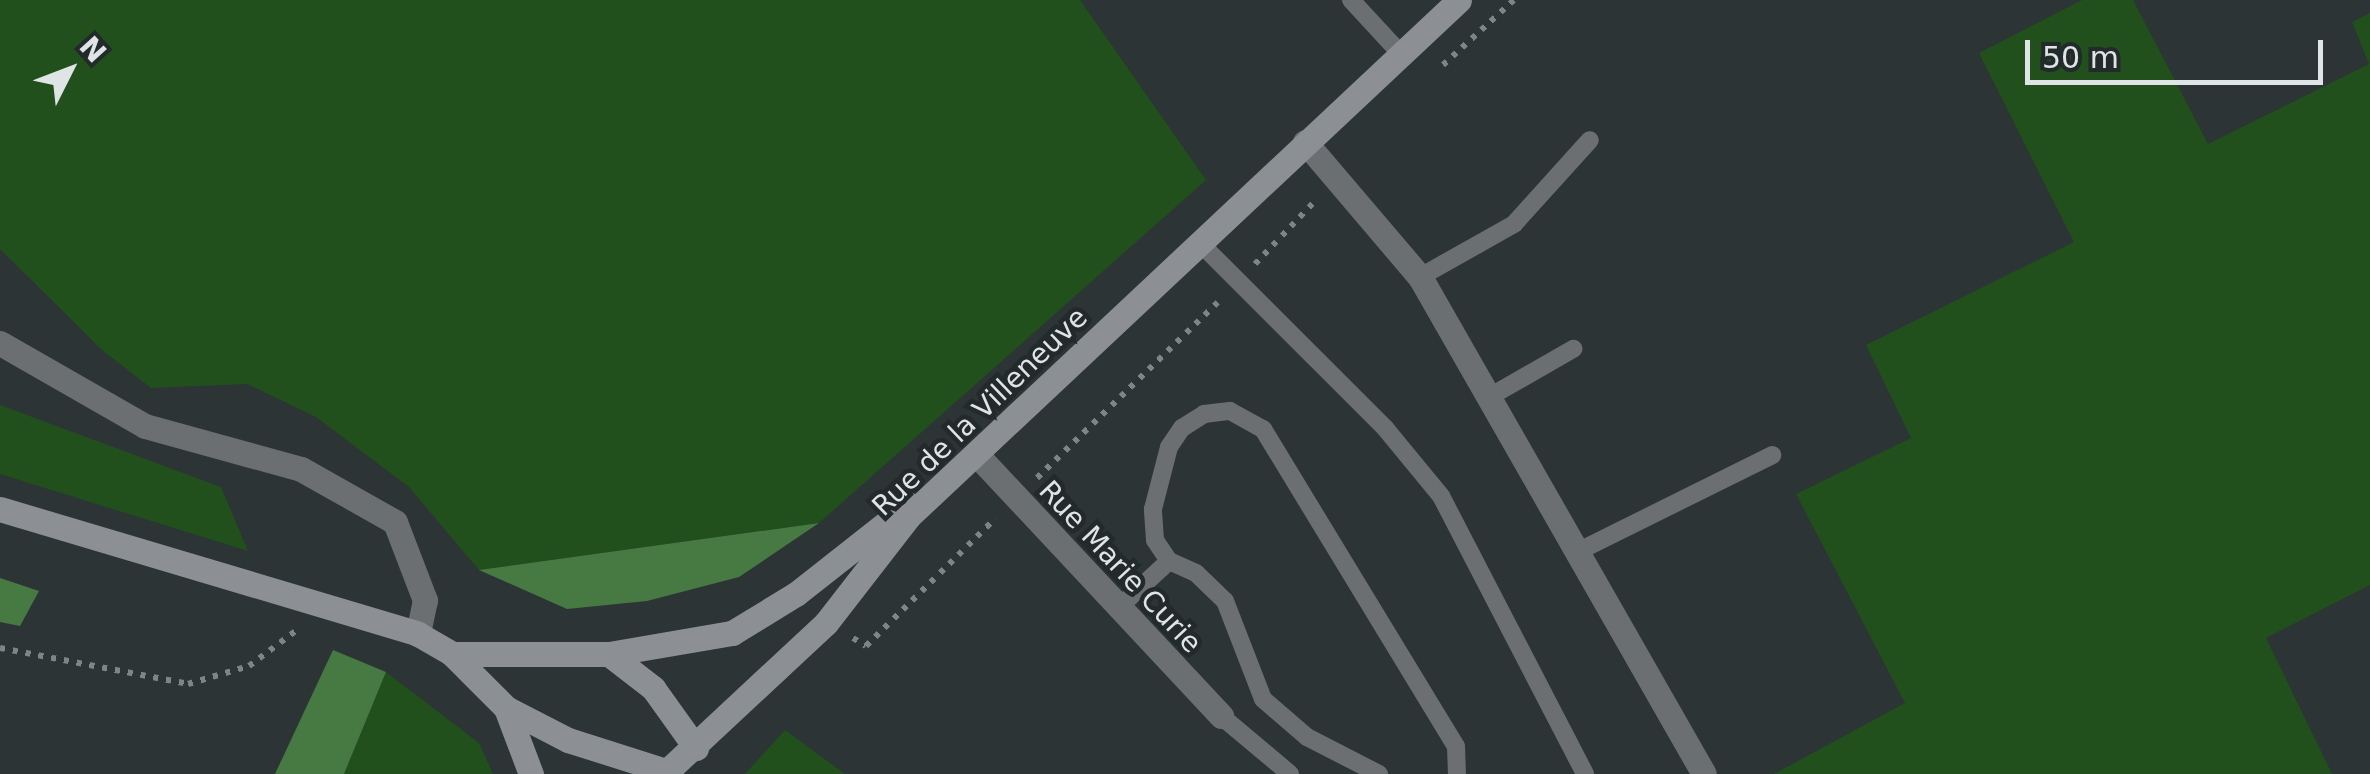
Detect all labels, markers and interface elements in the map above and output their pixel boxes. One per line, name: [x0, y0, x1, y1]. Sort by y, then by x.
north arrow: [20, 20, 120, 120]
scale bar: [2030, 20, 2328, 82]
text: N: [73, 30, 113, 69]
text: 50 m: [2042, 40, 2119, 75]
street label: Rue de la Villeneuve: [866, 301, 1094, 523]
street label: Rue Marie Curie: [1032, 474, 1208, 660]

